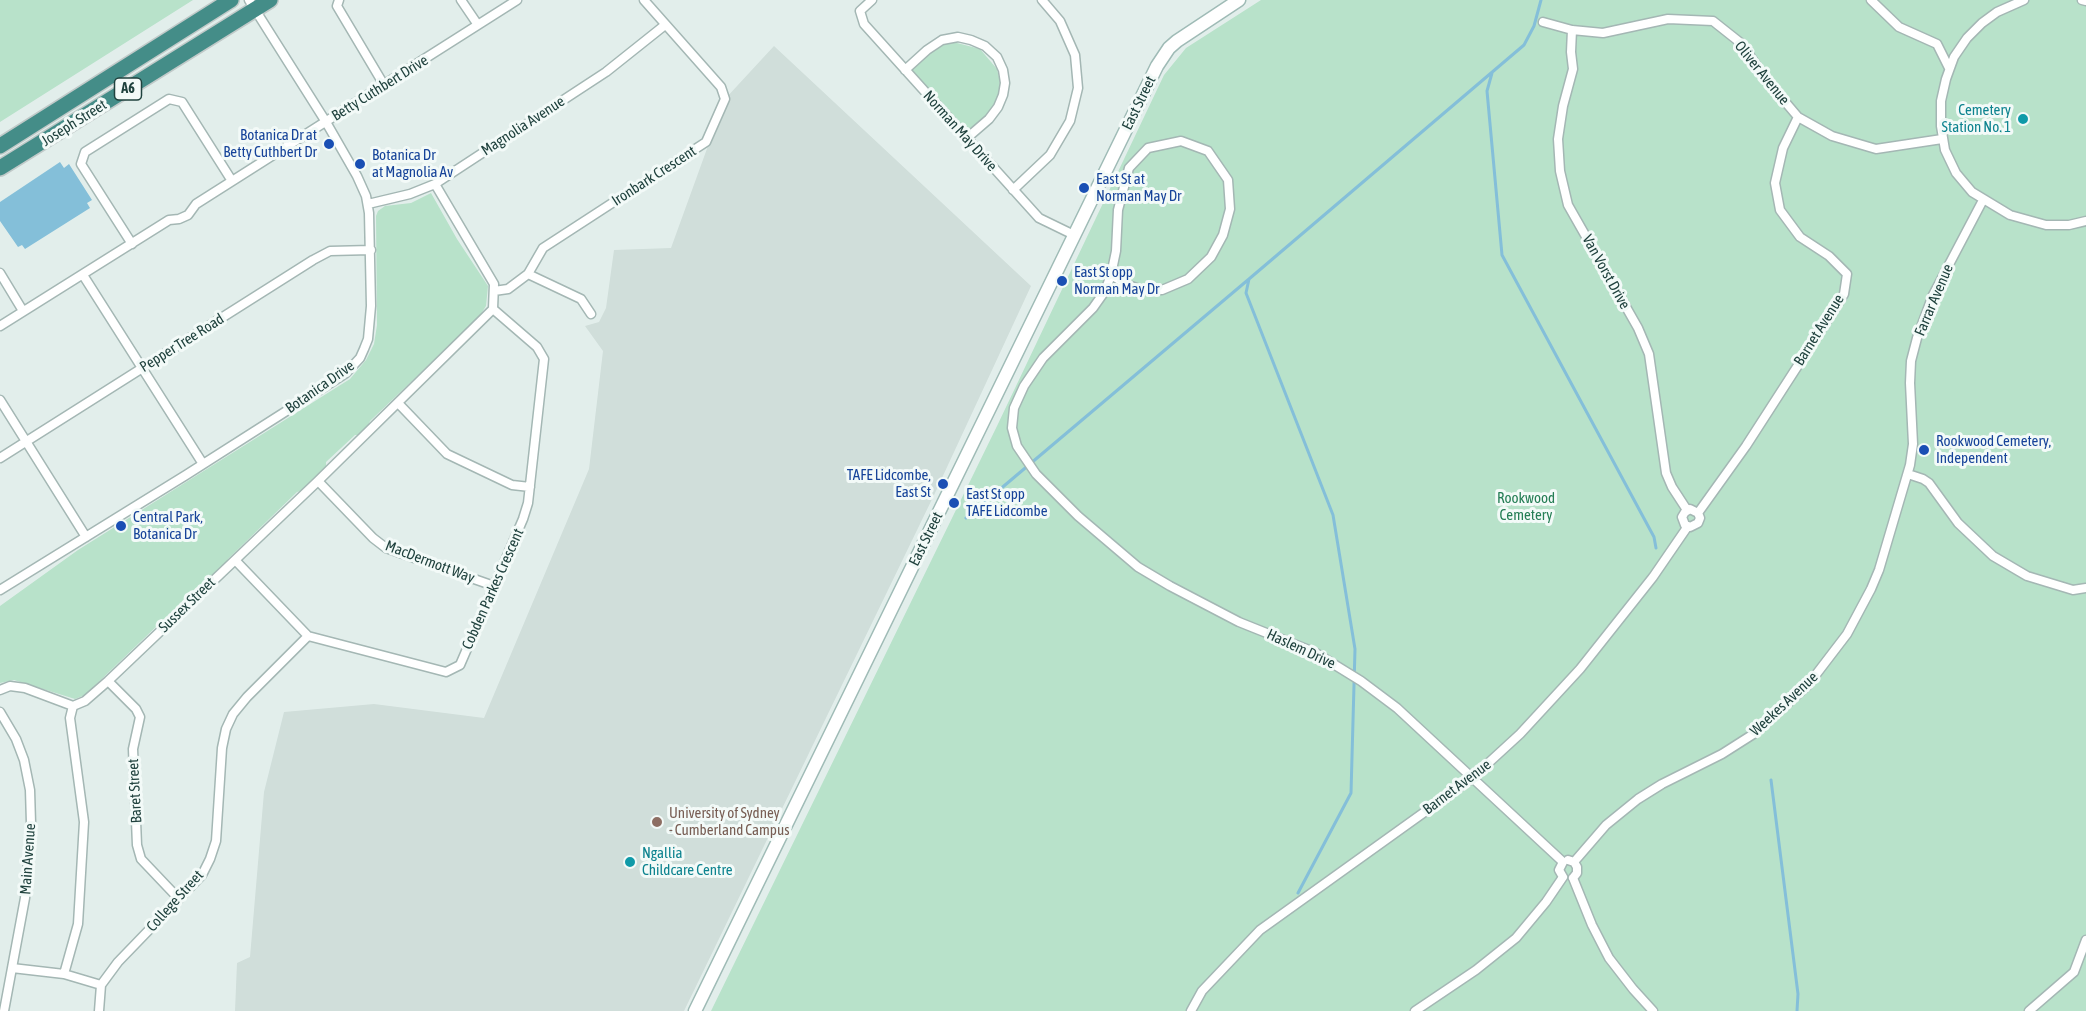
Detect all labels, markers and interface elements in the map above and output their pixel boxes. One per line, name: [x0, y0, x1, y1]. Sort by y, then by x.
street label: Oliver Avenue: [1731, 37, 1793, 109]
street label: Betty Cuthbert Drive: [329, 51, 431, 125]
street label: East Street: [1118, 73, 1160, 133]
road number: A6: [114, 78, 142, 100]
street label: Norman May Drive: [919, 87, 1001, 175]
street label: Magnolia Avenue: [478, 92, 568, 160]
street label: Joseph Street: [38, 96, 110, 150]
place label: Cemetery Station No. 1: [1942, 101, 2011, 136]
marker: Cemetery Station No. 1: [2016, 112, 2030, 126]
place label: Botanica Dr at Betty Cuthbert Dr: [223, 126, 317, 161]
marker: Botanica Dr at Betty Cuthbert Dr: [322, 137, 336, 151]
street label: Ironbark Crescent: [608, 142, 700, 210]
place label: Botanica Dr at Magnolia Av: [372, 146, 453, 181]
marker: Botanica Dr at Magnolia Av: [353, 157, 367, 171]
place label: East St at Norman May Dr: [1096, 170, 1182, 205]
marker: East St at Norman May Dr: [1077, 181, 1091, 195]
street label: Van Vorst Drive: [1578, 232, 1634, 312]
street label: Farrar Avenue: [1911, 261, 1957, 339]
place label: East St opp Norman May Dr: [1074, 263, 1160, 298]
marker: East St opp Norman May Dr: [1055, 274, 1069, 288]
street label: Barnet Avenue: [1790, 291, 1848, 369]
street label: Pepper Tree Road: [137, 310, 227, 376]
street label: Botanica Drive: [282, 357, 358, 417]
place label: Rookwood Cemetery, Independent: [1936, 432, 2051, 467]
marker: Rookwood Cemetery, Independent: [1917, 443, 1931, 457]
place label: TAFE Lidcombe, East St: [847, 466, 931, 501]
marker: TAFE Lidcombe, East St: [936, 477, 950, 491]
place label: East St opp TAFE Lidcombe: [966, 485, 1048, 520]
park label: Rookwood Cemetery: [1497, 489, 1555, 524]
marker: East St opp TAFE Lidcombe: [947, 496, 961, 510]
place label: Central Park, Botanica Dr: [133, 508, 203, 543]
street label: East Street: [905, 509, 947, 569]
marker: Central Park, Botanica Dr: [114, 519, 128, 533]
street label: Cobden Parkes Crescent: [458, 526, 528, 652]
street label: MacDermott Way: [383, 537, 477, 587]
street label: Sussex Street: [155, 574, 219, 636]
street label: Haslem Drive: [1264, 625, 1338, 673]
street label: Weekes Avenue: [1746, 668, 1822, 740]
street label: Barnet Avenue: [1419, 756, 1495, 818]
street label: Baret Street: [124, 758, 146, 824]
place label: University of Sydney - Cumberland Campus: [669, 804, 790, 839]
marker: University of Sydney - Cumberland Campus: [650, 815, 664, 829]
street label: Main Avenue: [17, 823, 39, 895]
place label: Ngallia Childcare Centre: [642, 844, 733, 879]
marker: Ngallia Childcare Centre: [623, 855, 637, 869]
street label: College Street: [143, 867, 207, 935]

